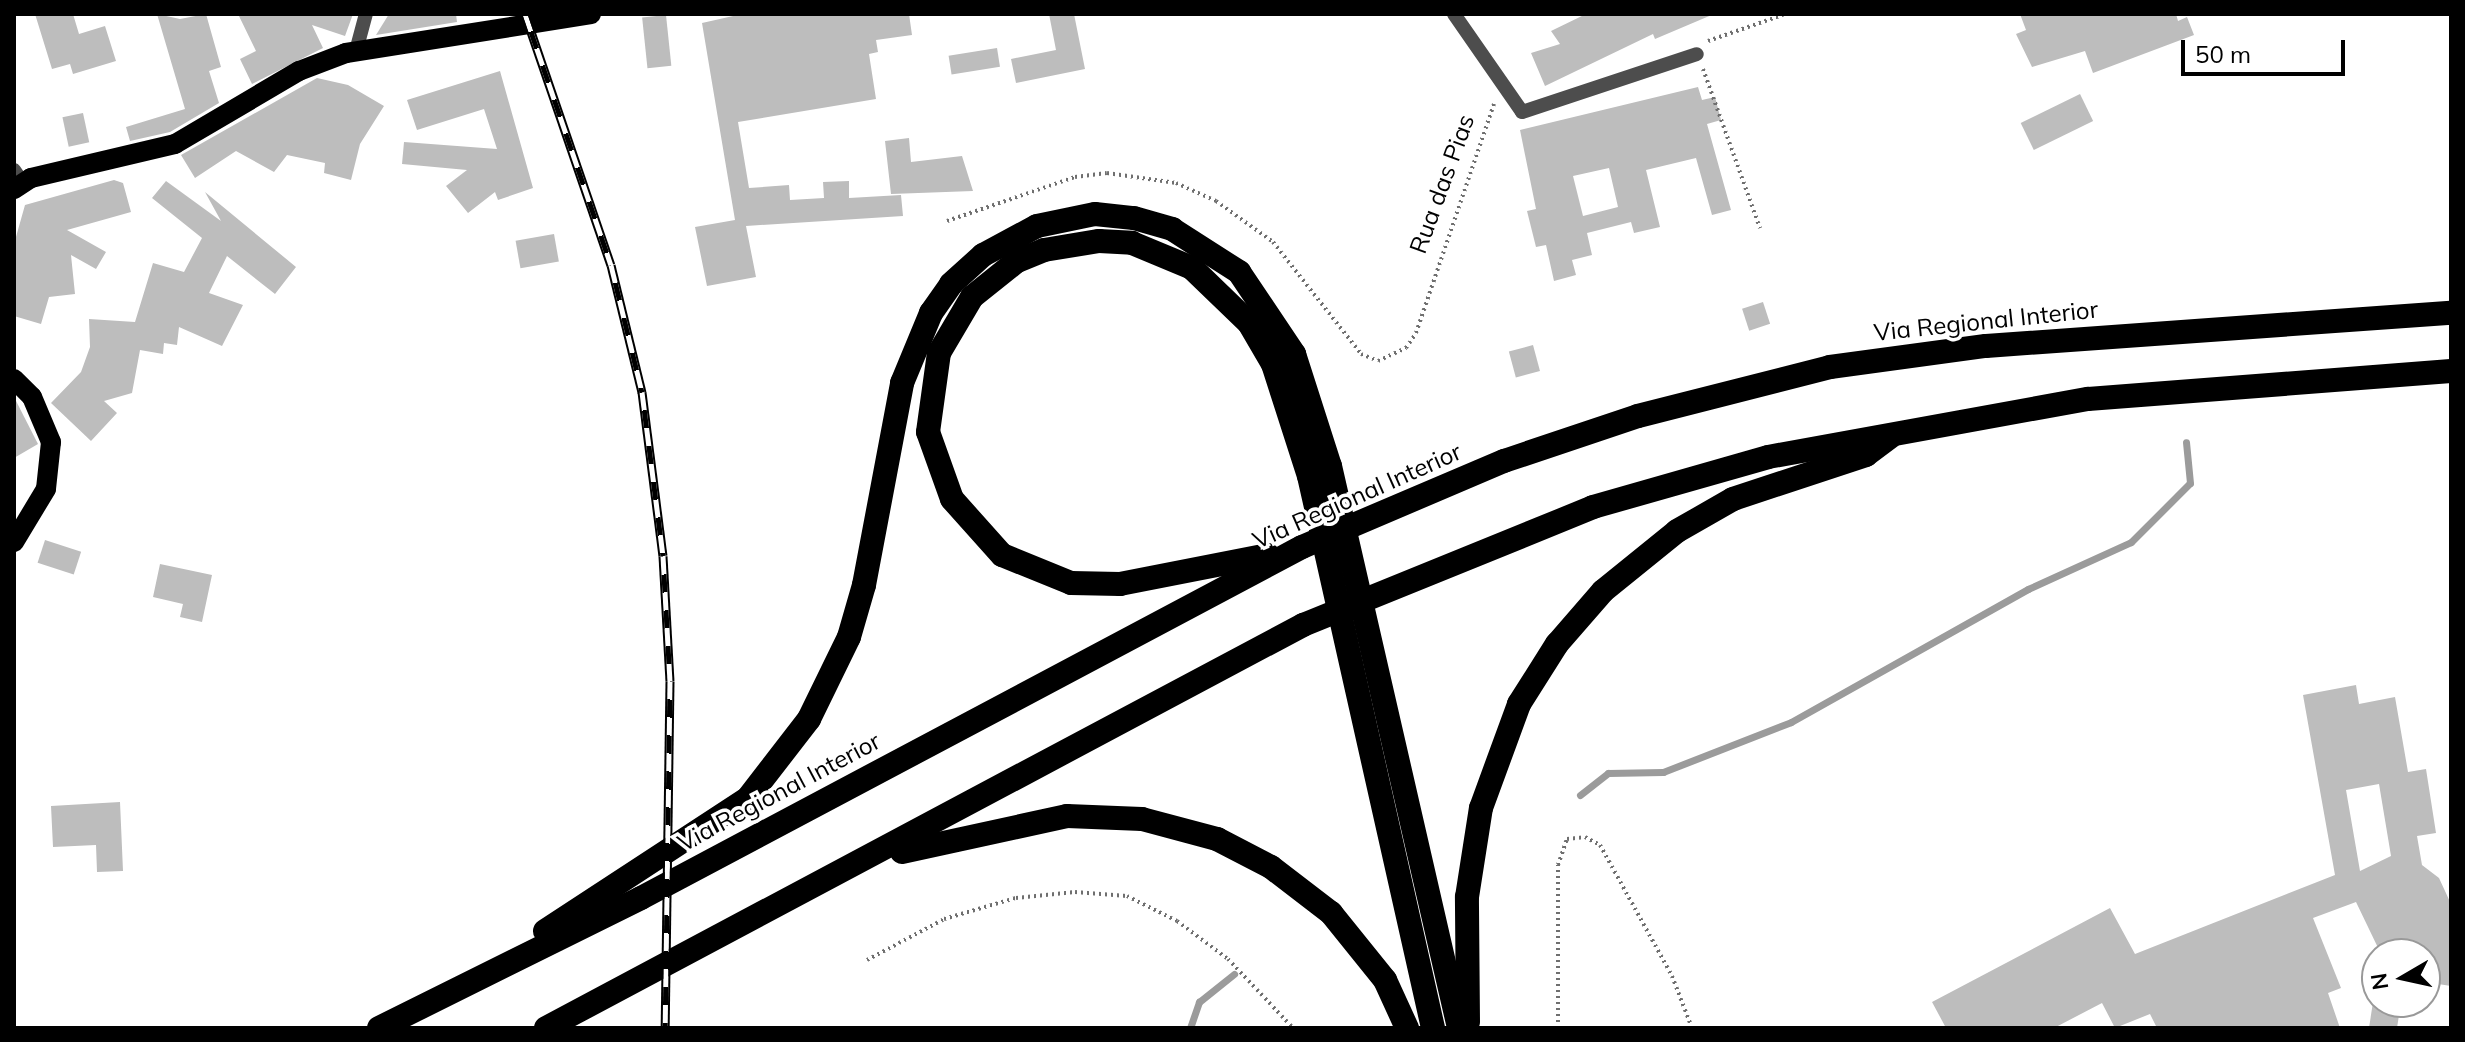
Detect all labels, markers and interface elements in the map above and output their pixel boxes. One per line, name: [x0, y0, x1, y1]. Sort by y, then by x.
scale bar: [2185, 24, 2349, 74]
text: 50 m: [2195, 39, 2251, 69]
street label: Rua das Pias: [1404, 111, 1480, 257]
street label: Via Regional Interior: [1872, 295, 2100, 347]
street label: Via Regional Interior: [1248, 437, 1466, 555]
street label: Via Regional Interior: [673, 726, 885, 858]
north arrow: [2361, 938, 2441, 1018]
text: N: [2364, 971, 2394, 992]

